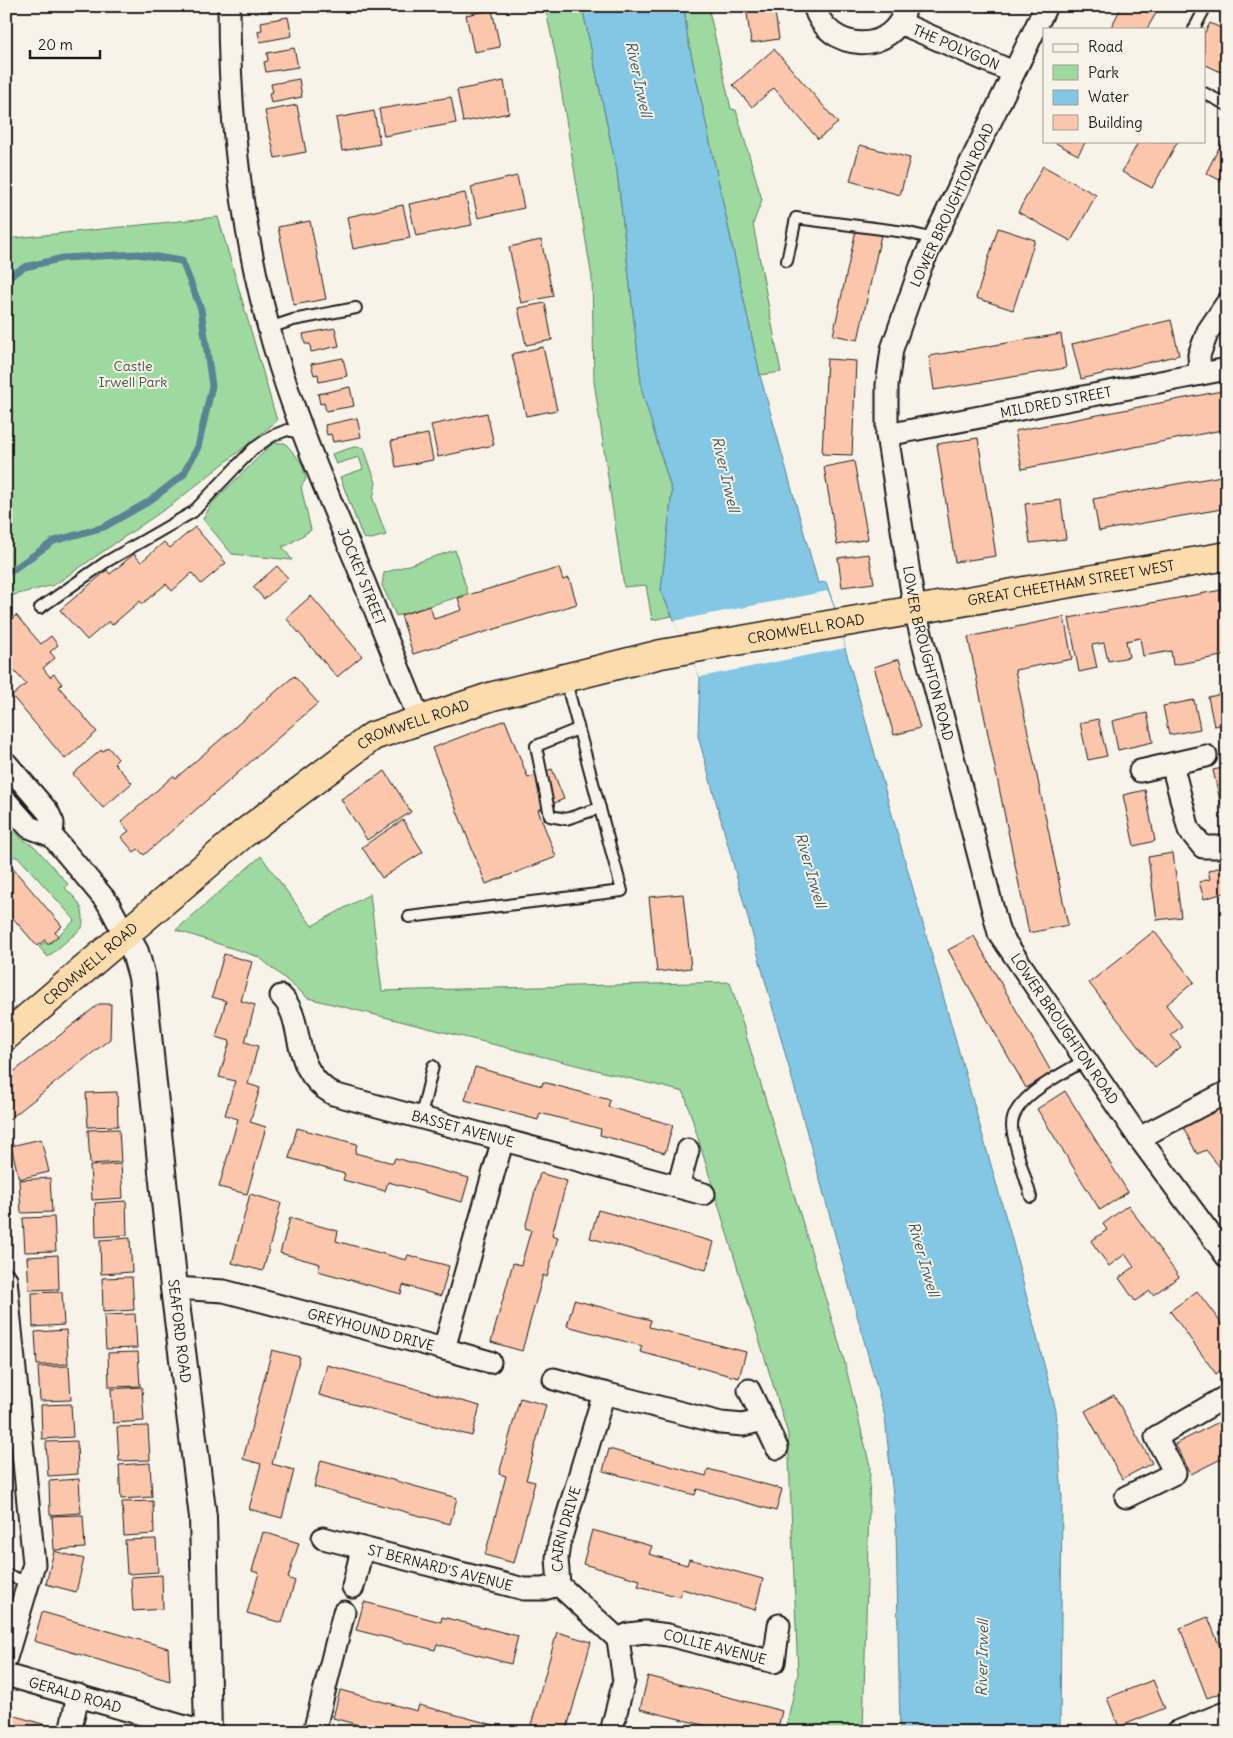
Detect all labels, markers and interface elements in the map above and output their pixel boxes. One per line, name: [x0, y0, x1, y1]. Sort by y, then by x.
street label: THE POLYGON: [910, 21, 1002, 74]
scale bar: [30, 28, 100, 60]
legend: [1043, 28, 1206, 142]
text: 20 m: [38, 35, 73, 54]
text: Road: [1088, 37, 1123, 56]
water label: River Irwell: [622, 39, 657, 121]
text: Park: [1088, 63, 1119, 82]
text: Water: [1088, 87, 1129, 106]
text: Building: [1088, 113, 1143, 132]
street label: LOWER BROUGHTON ROAD: [906, 120, 998, 290]
park label: Castle Irwell Park: [99, 357, 167, 391]
street label: MILDRED STREET: [999, 383, 1113, 422]
water label: River Irwell: [708, 434, 745, 516]
street label: JOCKEY STREET: [334, 526, 389, 628]
street label: GREAT CHEETHAM STREET WEST: [966, 556, 1176, 610]
street label: LOWER BROUGHTON ROAD: [899, 565, 957, 743]
street label: CROMWELL ROAD: [746, 610, 866, 648]
street label: CROMWELL ROAD: [354, 695, 472, 754]
water label: River Irwell: [791, 830, 831, 912]
street label: CROMWELL ROAD: [40, 919, 141, 1009]
street label: LOWER BROUGHTON ROAD: [1007, 950, 1123, 1108]
street label: BASSET AVENUE: [409, 1107, 516, 1151]
water label: River Irwell: [904, 1219, 944, 1301]
street label: SEAFORD ROAD: [164, 1278, 195, 1384]
street label: GREYHOUND DRIVE: [306, 1304, 436, 1355]
street label: CAIRN DRIVE: [548, 1484, 585, 1573]
street label: ST BERNARD'S AVENUE: [366, 1541, 515, 1595]
water label: River Irwell: [972, 1617, 992, 1697]
street label: COLLIE AVENUE: [662, 1625, 769, 1669]
street label: GERALD ROAD: [27, 1673, 124, 1717]

